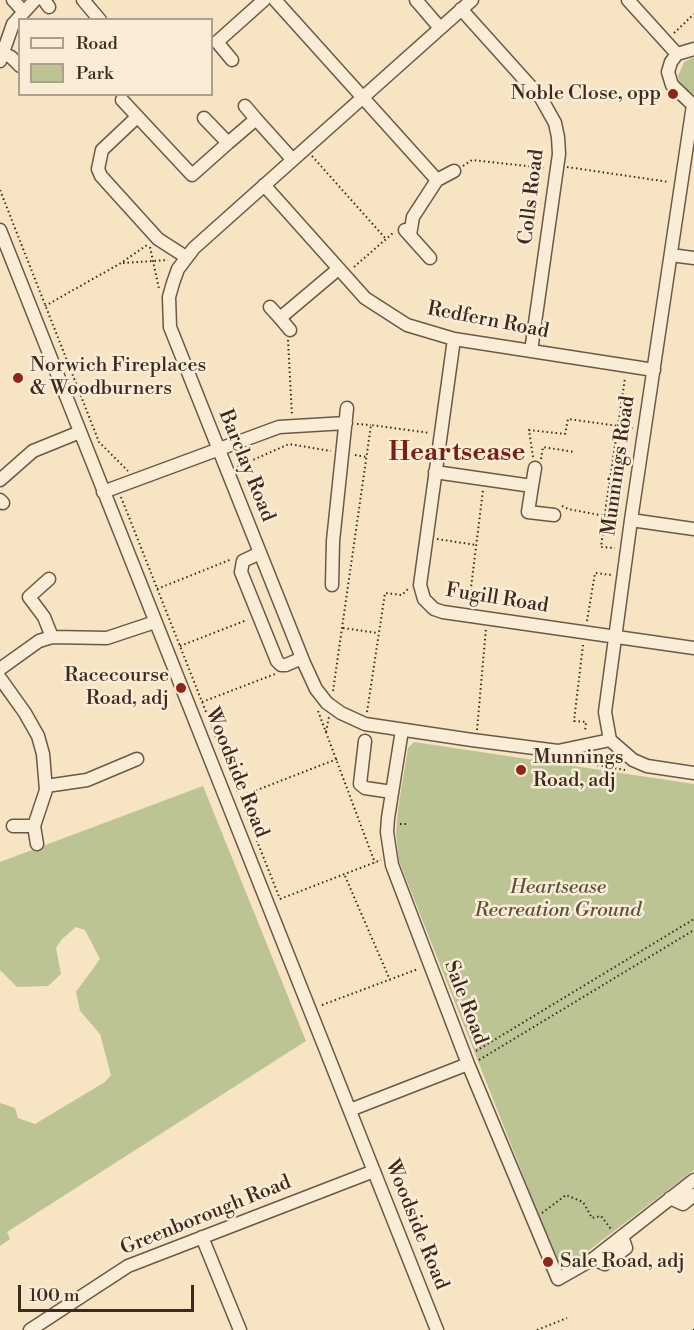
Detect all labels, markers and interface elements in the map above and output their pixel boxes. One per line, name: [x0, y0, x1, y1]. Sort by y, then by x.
legend: [18, 18, 213, 96]
text: Road: [76, 32, 118, 55]
text: Park: [76, 62, 113, 85]
place label: Noble Close, opp: [511, 82, 661, 106]
marker: Noble Close, opp: [666, 87, 680, 101]
street label: Colls Road: [514, 148, 550, 246]
street label: Redfern Road: [425, 297, 551, 345]
place label: Norwich Fireplaces & Woodburners: [30, 354, 206, 401]
marker: Norwich Fireplaces & Woodburners: [11, 371, 25, 385]
street label: Munnings Road: [597, 394, 641, 538]
street label: Barclay Road: [213, 407, 279, 525]
district label: Heartsease: [389, 438, 525, 470]
street label: Fugill Road: [444, 579, 550, 619]
place label: Racecourse Road, adj: [64, 664, 169, 711]
marker: Racecourse Road, adj: [174, 681, 188, 695]
street label: Woodside Road: [199, 705, 273, 841]
place label: Munnings Road, adj: [533, 746, 624, 793]
marker: Munnings Road, adj: [514, 763, 528, 777]
park label: Heartsease Recreation Ground: [475, 876, 641, 923]
street label: Sale Road: [438, 958, 492, 1048]
street label: Woodside Road: [379, 1157, 453, 1293]
street label: Greenborough Road: [117, 1171, 295, 1261]
place label: Sale Road, adj: [560, 1250, 685, 1274]
marker: Sale Road, adj: [541, 1255, 555, 1269]
scale bar: [21, 1273, 196, 1311]
text: 100 m: [29, 1284, 80, 1307]

